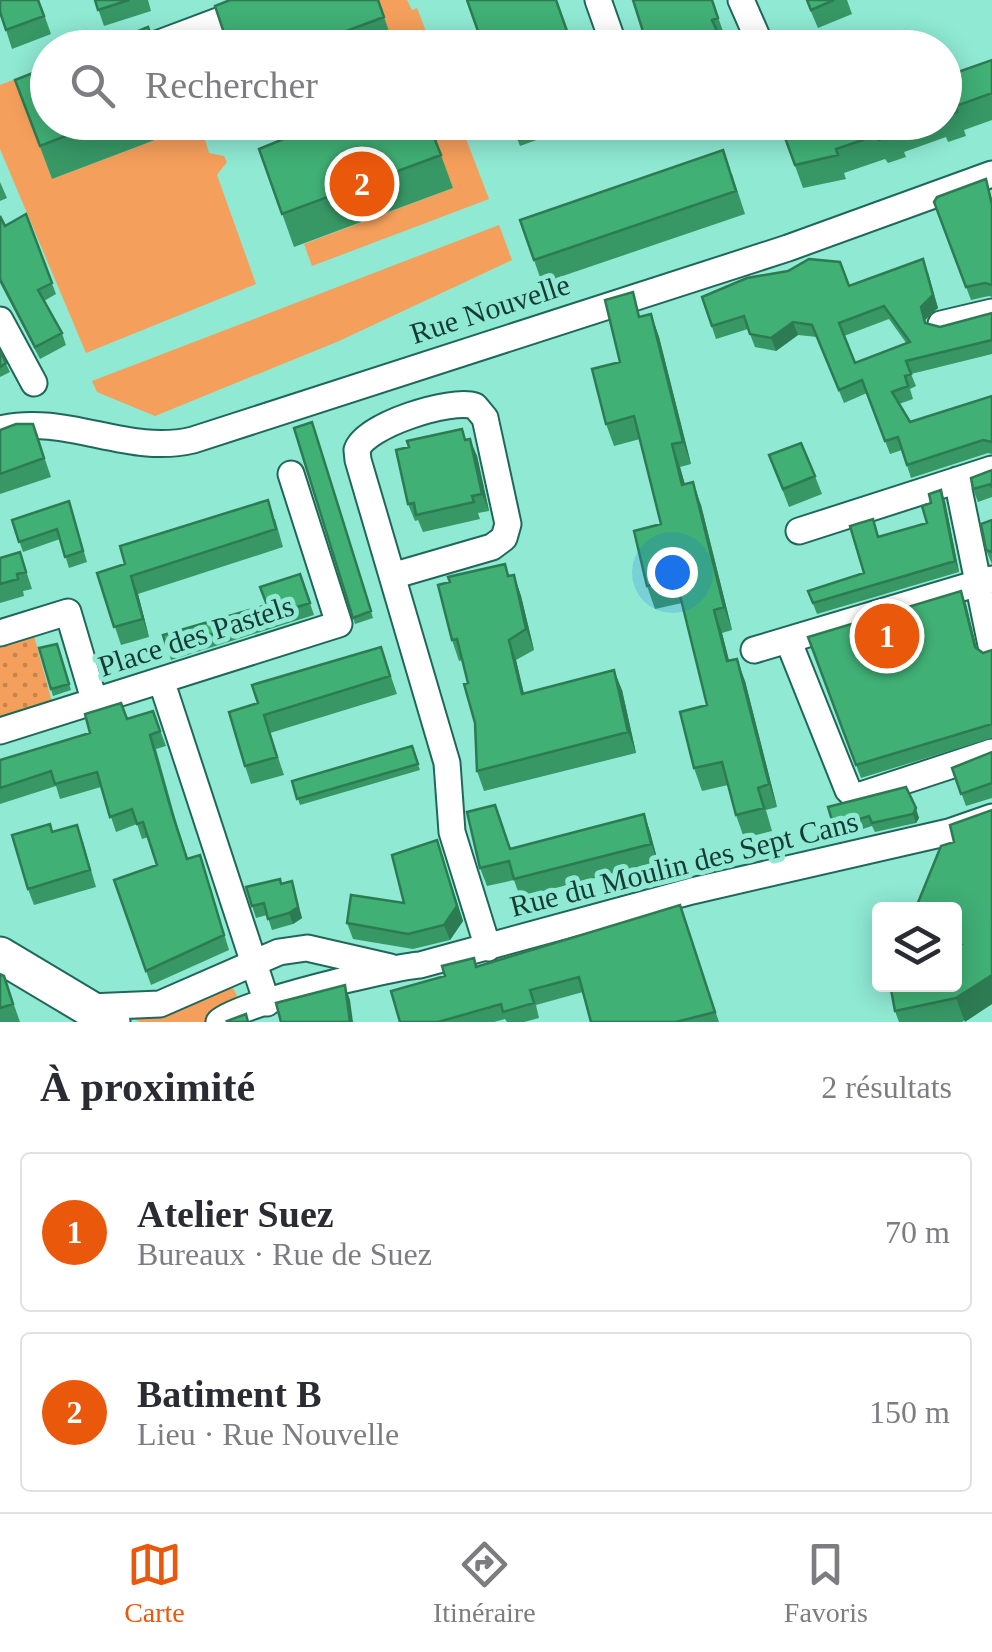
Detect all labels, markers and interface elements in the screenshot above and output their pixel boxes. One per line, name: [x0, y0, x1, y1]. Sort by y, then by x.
search box: [30, 30, 962, 140]
icon: search: [65, 58, 120, 113]
text: Rechercher: [145, 64, 318, 106]
pin: 2: [330, 146, 394, 222]
street label: Rue Nouvelle: [406, 267, 574, 350]
your location: [647, 547, 698, 598]
street label: Place des Pastels: [94, 588, 298, 683]
pin: 1: [854, 598, 920, 674]
street label: Rue du Moulin des Sept Cans: [506, 804, 861, 923]
map controls: [872, 902, 962, 992]
button: layers: [872, 902, 962, 992]
text: À proximité: [40, 1064, 255, 1110]
text: 2 résultats: [821, 1069, 952, 1105]
text: Atelier Suez: [137, 1193, 334, 1235]
text: 1: [67, 1214, 83, 1250]
text: 70 m: [885, 1214, 950, 1250]
text: Bureaux · Rue de Suez: [137, 1236, 432, 1272]
text: Batiment B: [137, 1373, 322, 1415]
text: 2: [67, 1394, 83, 1430]
text: 150 m: [869, 1394, 950, 1430]
text: Lieu · Rue Nouvelle: [137, 1416, 399, 1452]
tab: Carte: [124, 1537, 185, 1629]
tab: Itinéraire: [433, 1537, 536, 1629]
tab: Favoris: [784, 1537, 868, 1629]

